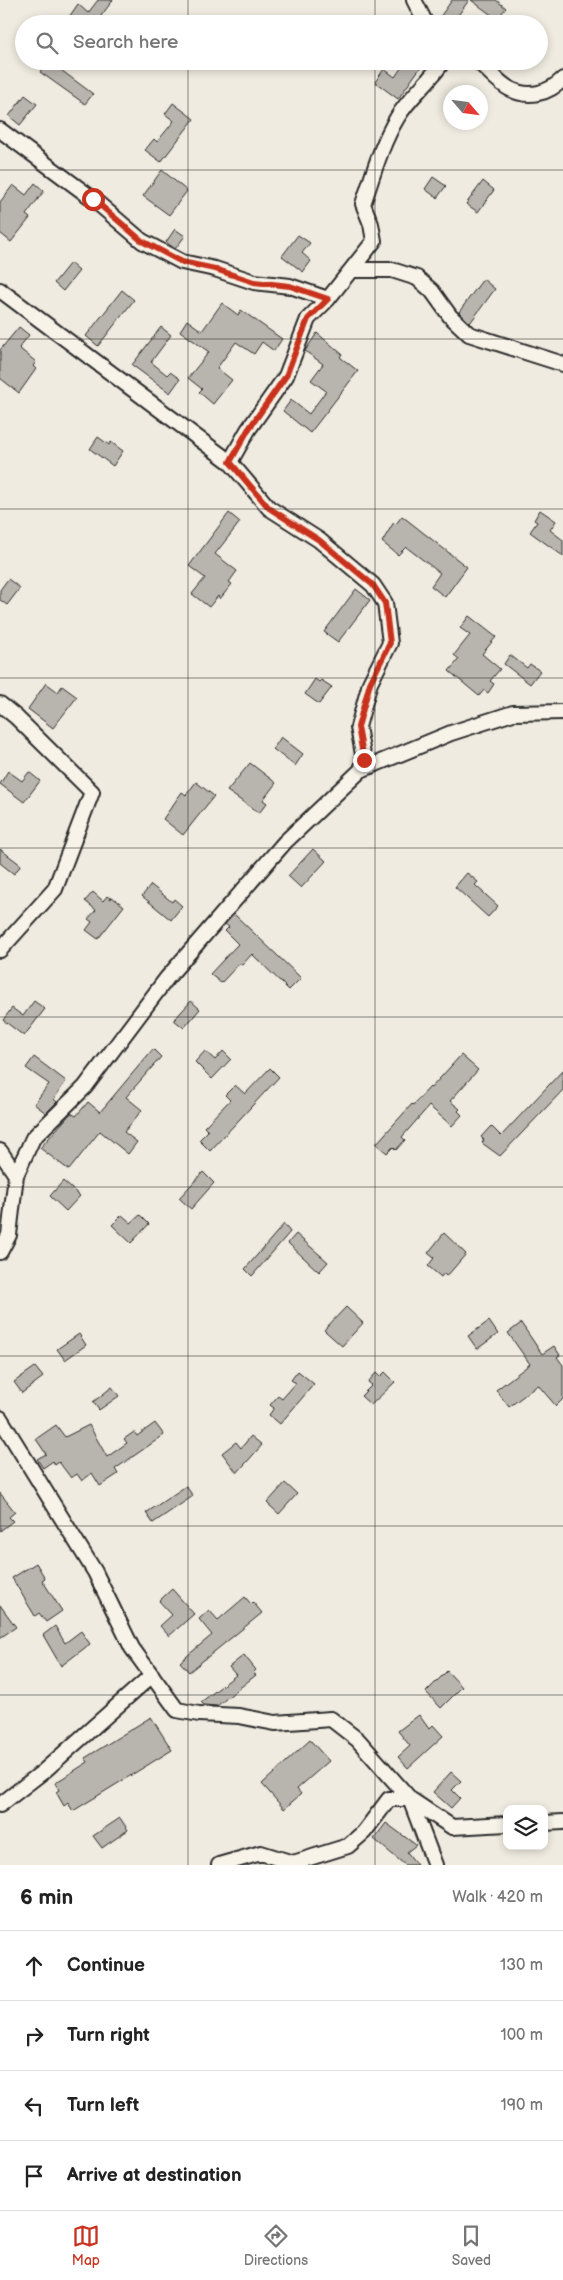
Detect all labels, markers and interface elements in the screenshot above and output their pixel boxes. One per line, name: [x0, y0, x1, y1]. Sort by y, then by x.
search box: [15, 15, 548, 70]
icon: search: [33, 29, 61, 57]
text: Search here: [73, 31, 178, 54]
north arrow: [443, 85, 488, 130]
route start: [82, 188, 105, 211]
route end: [353, 749, 376, 772]
map controls: [503, 1805, 548, 1850]
button: layers: [503, 1805, 548, 1850]
text: 6 min: [20, 1885, 73, 1910]
text: Walk · 420 m: [452, 1888, 543, 1907]
icon: ahead: [20, 1952, 48, 1980]
text: Continue: [67, 1954, 145, 1977]
text: 130 m: [500, 1956, 543, 1975]
icon: right: [20, 2022, 48, 2050]
text: Turn right: [67, 2024, 150, 2047]
text: 100 m: [500, 2026, 543, 2045]
icon: left: [20, 2092, 48, 2120]
text: Turn left: [67, 2094, 139, 2117]
text: 190 m: [501, 2096, 543, 2115]
icon: arrive: [20, 2162, 48, 2190]
text: Arrive at destination: [67, 2164, 242, 2187]
tab: Map: [72, 2222, 100, 2269]
tab: Directions: [244, 2222, 308, 2269]
tab: Saved: [452, 2222, 491, 2269]

